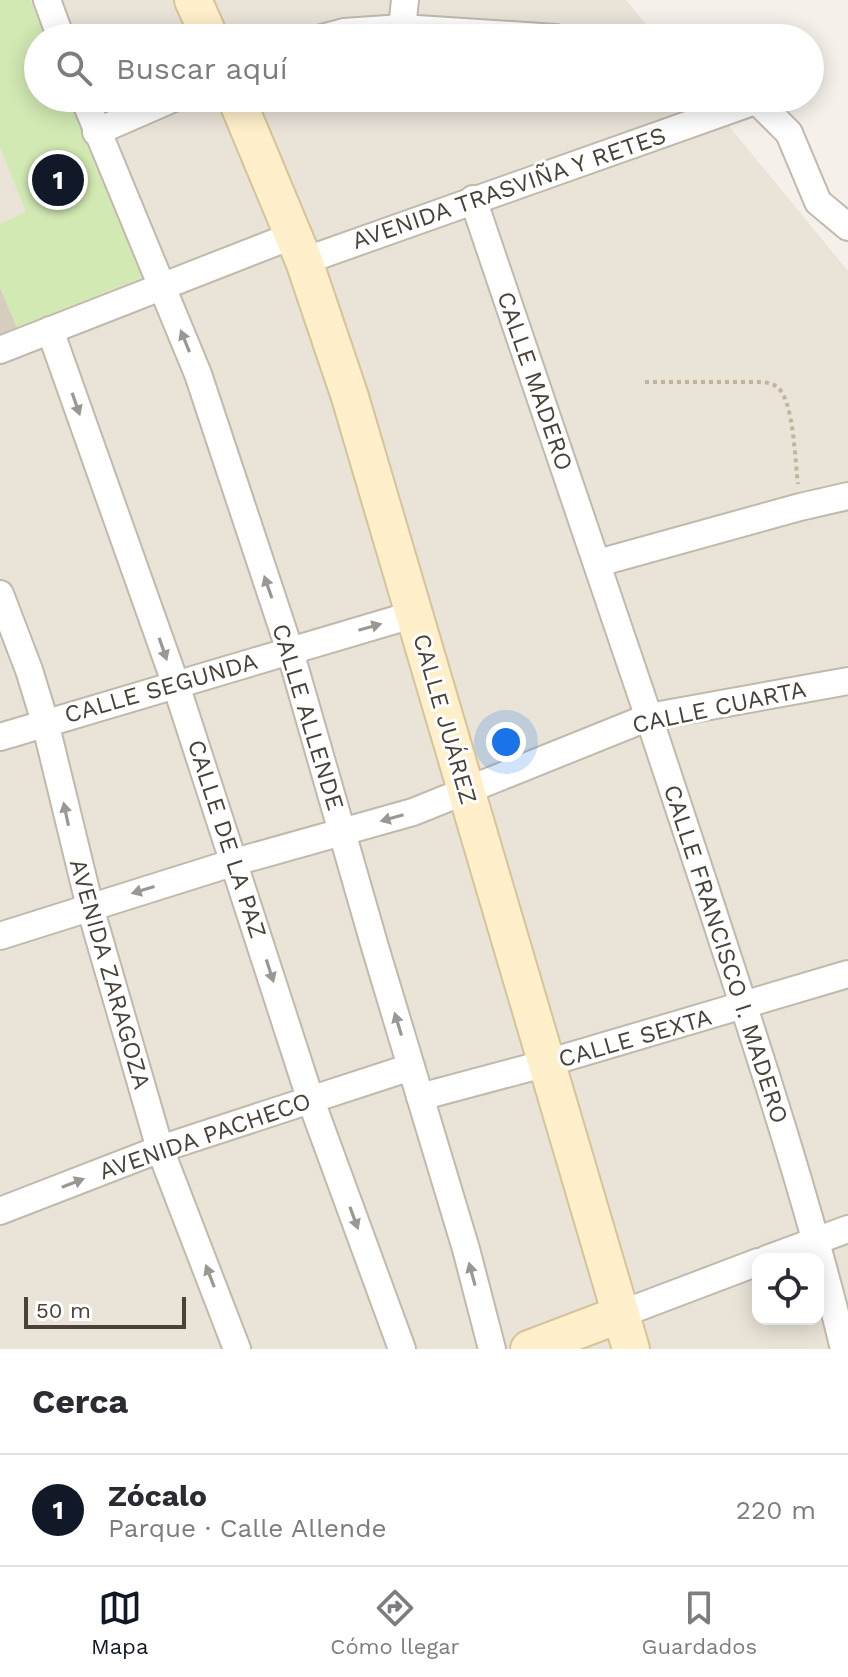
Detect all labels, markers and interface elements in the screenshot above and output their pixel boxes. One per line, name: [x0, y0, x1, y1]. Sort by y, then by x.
search box: [24, 24, 824, 112]
icon: search: [52, 46, 96, 90]
text: Buscar aquí: [116, 51, 288, 86]
street label: AVENIDA TRASVIÑA Y RETES: [348, 121, 670, 255]
pin: 1: [32, 150, 84, 210]
street label: CALLE MADERO: [491, 288, 579, 474]
one-way arrow: [178, 329, 191, 353]
one-way arrow: [71, 392, 83, 416]
one-way arrow: [262, 575, 274, 599]
street label: CALLE ALLENDE: [266, 620, 350, 814]
one-way arrow: [358, 620, 382, 633]
street label: CALLE JUÁREZ: [407, 630, 483, 808]
one-way arrow: [157, 637, 170, 661]
street label: CALLE SEGUNDA: [61, 647, 261, 729]
street label: CALLE CUARTA: [630, 675, 809, 739]
your location: [486, 722, 526, 762]
street label: CALLE DE LA PAZ: [182, 736, 272, 942]
street label: CALLE FRANCISCO I. MADERO: [658, 781, 794, 1127]
one-way arrow: [59, 802, 72, 827]
one-way arrow: [380, 812, 404, 825]
street label: AVENIDA ZARAGOZA: [64, 856, 156, 1092]
one-way arrow: [130, 884, 154, 897]
one-way arrow: [264, 960, 277, 984]
street label: CALLE SEXTA: [555, 1003, 715, 1073]
one-way arrow: [391, 1012, 404, 1036]
street label: AVENIDA PACHECO: [95, 1087, 315, 1185]
one-way arrow: [61, 1176, 85, 1189]
one-way arrow: [348, 1206, 361, 1230]
map controls: [752, 1253, 824, 1325]
button: locate: [752, 1253, 824, 1325]
one-way arrow: [466, 1261, 478, 1286]
one-way arrow: [203, 1264, 216, 1288]
scale bar: [24, 1293, 186, 1329]
text: 50 m: [36, 1298, 91, 1323]
text: Cerca: [32, 1381, 128, 1421]
text: Zócalo: [108, 1478, 207, 1513]
text: 1: [52, 1495, 64, 1525]
text: 220 m: [736, 1495, 816, 1525]
text: Parque · Calle Allende: [108, 1513, 387, 1543]
tab: Mapa: [91, 1586, 148, 1659]
tab: Cómo llegar: [330, 1586, 460, 1659]
tab: Guardados: [642, 1586, 757, 1659]

